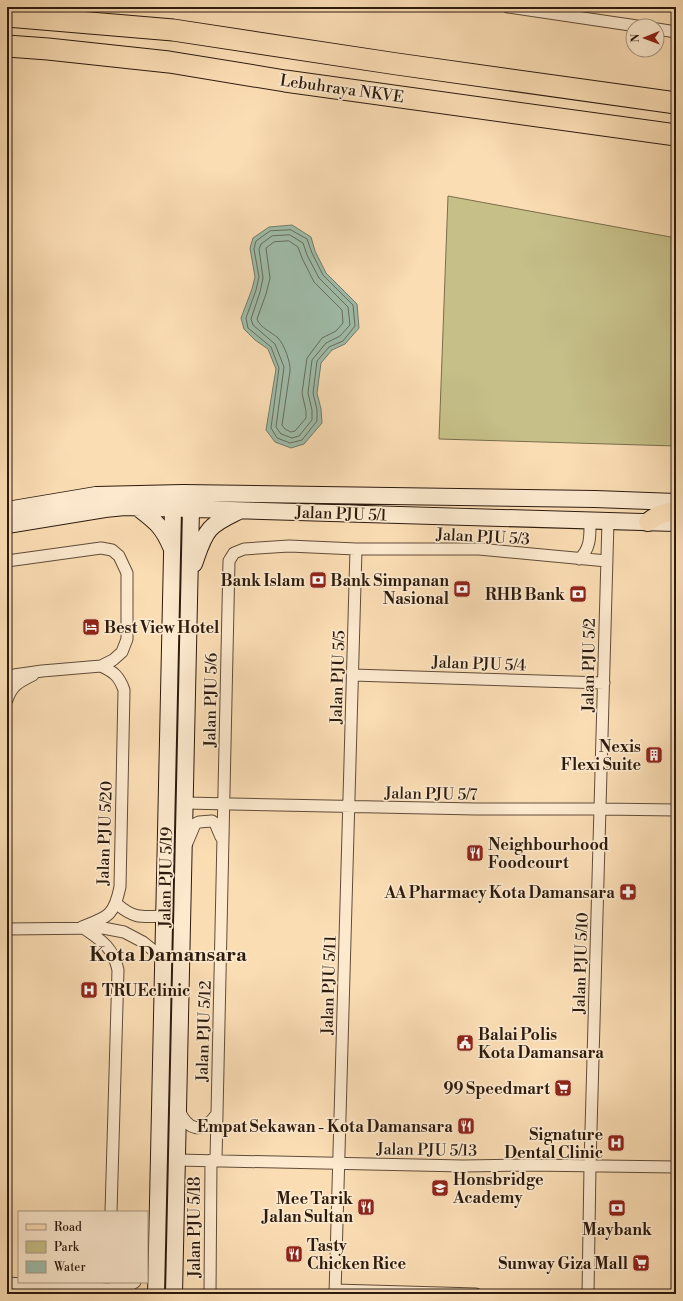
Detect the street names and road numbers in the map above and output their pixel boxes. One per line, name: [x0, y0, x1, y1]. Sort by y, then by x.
street label: Lebuhraya NKVE: [278, 70, 405, 108]
street label: Jalan PJU 5/1: [294, 502, 387, 526]
street label: Jalan PJU 5/3: [435, 525, 530, 549]
street label: Jalan PJU 5/2: [578, 618, 600, 713]
street label: Jalan PJU 5/5: [326, 630, 350, 725]
street label: Jalan PJU 5/6: [200, 652, 222, 748]
street label: Jalan PJU 5/4: [430, 652, 527, 676]
street label: Jalan PJU 5/20: [93, 780, 117, 887]
street label: Jalan PJU 5/7: [383, 783, 478, 805]
street label: Jalan PJU 5/19: [155, 826, 177, 929]
street label: Jalan PJU 5/10: [569, 912, 593, 1015]
street label: Jalan PJU 5/11: [317, 935, 341, 1036]
street label: Jalan PJU 5/12: [192, 980, 216, 1083]
street label: Jalan PJU 5/13: [376, 1139, 478, 1161]
street label: Jalan PJU 5/18: [185, 1176, 205, 1279]

